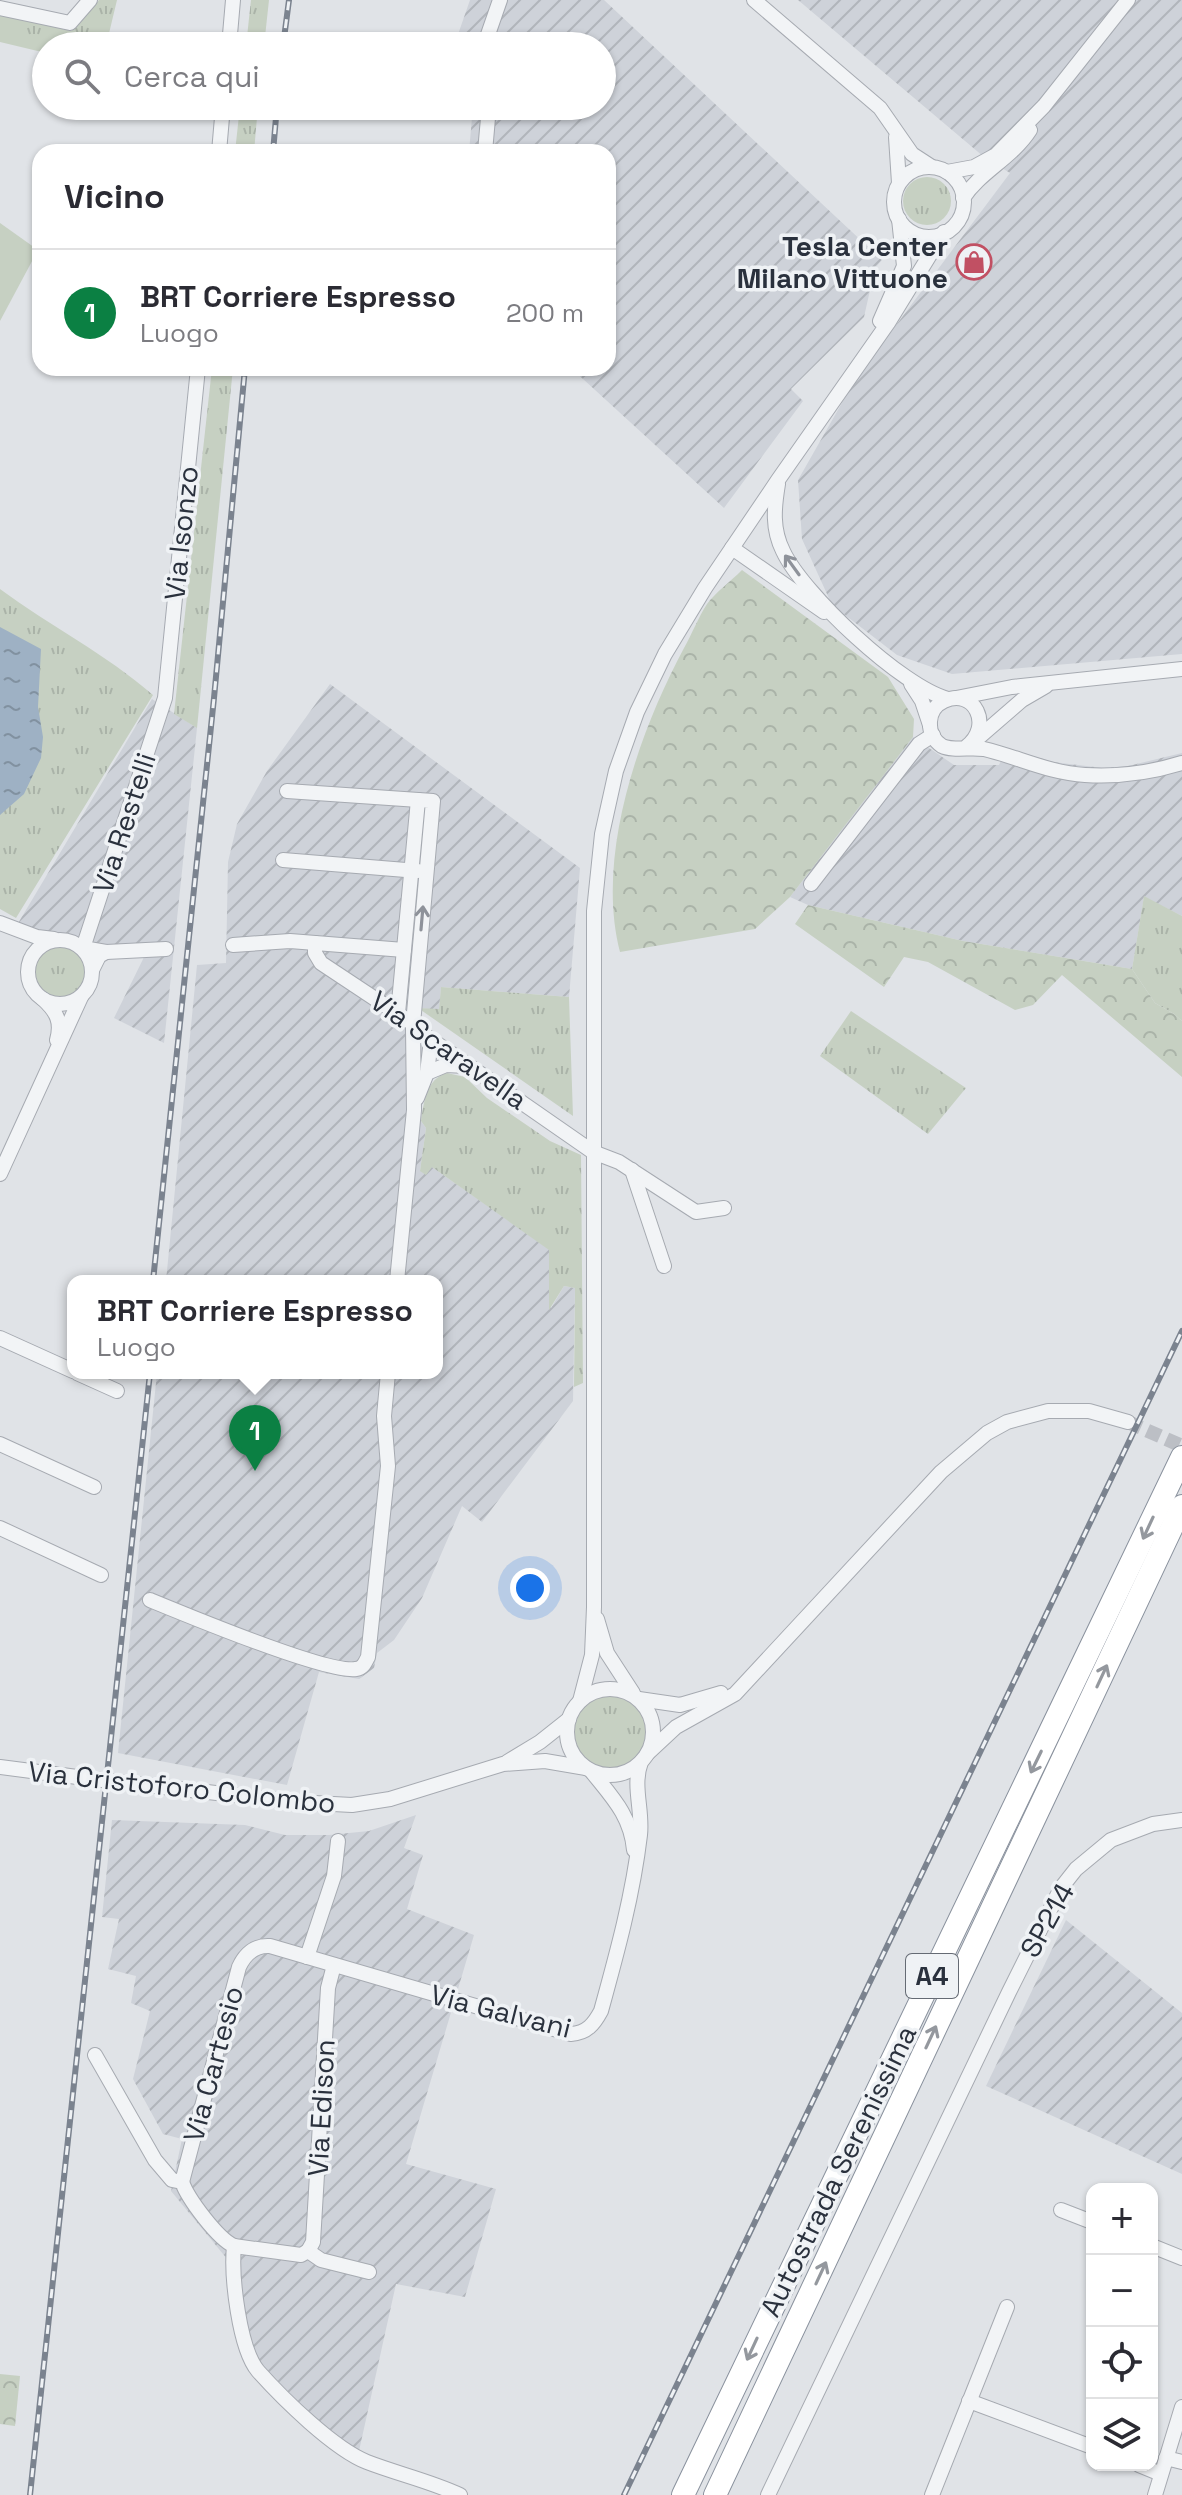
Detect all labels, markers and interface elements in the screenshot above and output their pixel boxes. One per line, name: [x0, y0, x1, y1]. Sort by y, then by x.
search box: [32, 32, 616, 120]
icon: search: [60, 54, 104, 98]
text: Cerca qui: [124, 57, 260, 96]
text: Vicino: [64, 175, 165, 218]
place label: Tesla Center Milano Vittuone: [737, 228, 948, 296]
shop icon: Tesla Center Milano Vittuone: [955, 243, 993, 281]
text: BRT Corriere Espresso: [140, 277, 456, 316]
text: 1: [84, 296, 96, 330]
text: 200 m: [506, 296, 584, 330]
text: Luogo: [140, 316, 219, 350]
street label: Via Isonzo: [156, 464, 206, 602]
one-way arrow: [784, 555, 801, 576]
street label: Via Restelli: [84, 748, 164, 898]
one-way arrow: [415, 905, 430, 932]
street label: Via Scaravella: [363, 983, 535, 1117]
popup: [67, 1275, 443, 1379]
text: BRT Corriere Espresso: [97, 1291, 413, 1330]
text: Luogo: [97, 1330, 176, 1364]
pin: 1: [229, 1405, 281, 1471]
one-way arrow: [1140, 1515, 1155, 1539]
your location: [510, 1568, 550, 1608]
one-way arrow: [1095, 1664, 1110, 1688]
one-way arrow: [1028, 1750, 1043, 1774]
street label: Via Cristoforo Colombo: [27, 1753, 337, 1821]
street label: SP214: [1012, 1876, 1082, 1964]
road number: A4: [906, 1954, 958, 1998]
street label: Via Galvani: [427, 1976, 575, 2046]
street label: Via Cartesio: [175, 1982, 251, 2146]
street label: Autostrada Serenissima: [752, 2019, 924, 2323]
one-way arrow: [924, 2026, 939, 2050]
street label: Via Edison: [299, 2038, 343, 2178]
map controls: [1086, 2183, 1158, 2471]
button: +: [1086, 2183, 1158, 2255]
button: −: [1086, 2255, 1158, 2327]
one-way arrow: [814, 2261, 829, 2285]
button: locate: [1086, 2327, 1158, 2399]
one-way arrow: [744, 2337, 759, 2361]
button: layers: [1086, 2399, 1158, 2471]

